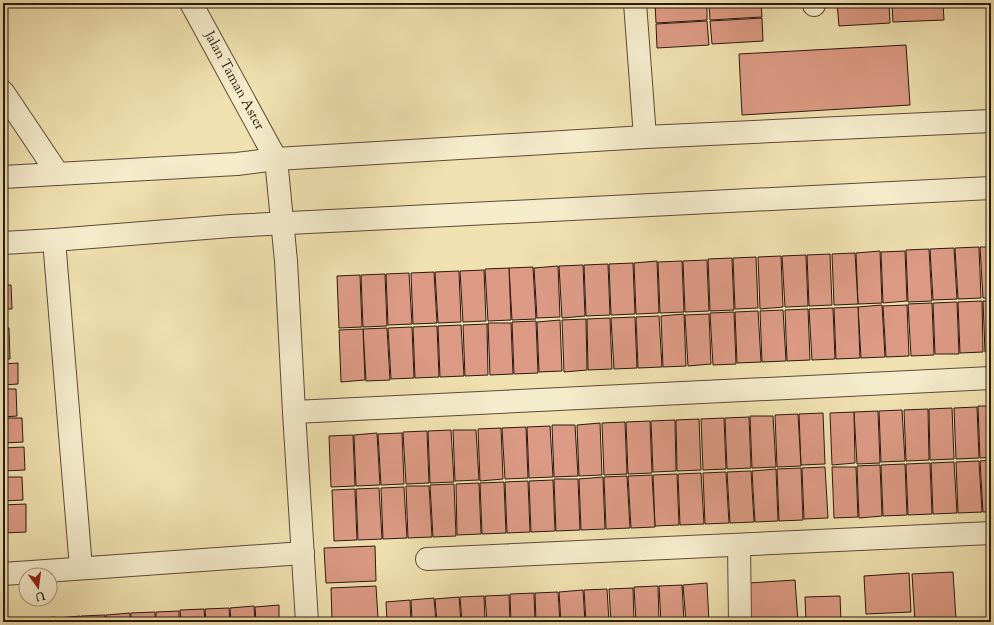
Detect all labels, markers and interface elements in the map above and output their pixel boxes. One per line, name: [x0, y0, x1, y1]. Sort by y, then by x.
street label: Jalan Taman Aster: [198, 27, 269, 135]
north arrow: [18, 567, 58, 607]
text: U: [34, 587, 47, 605]

